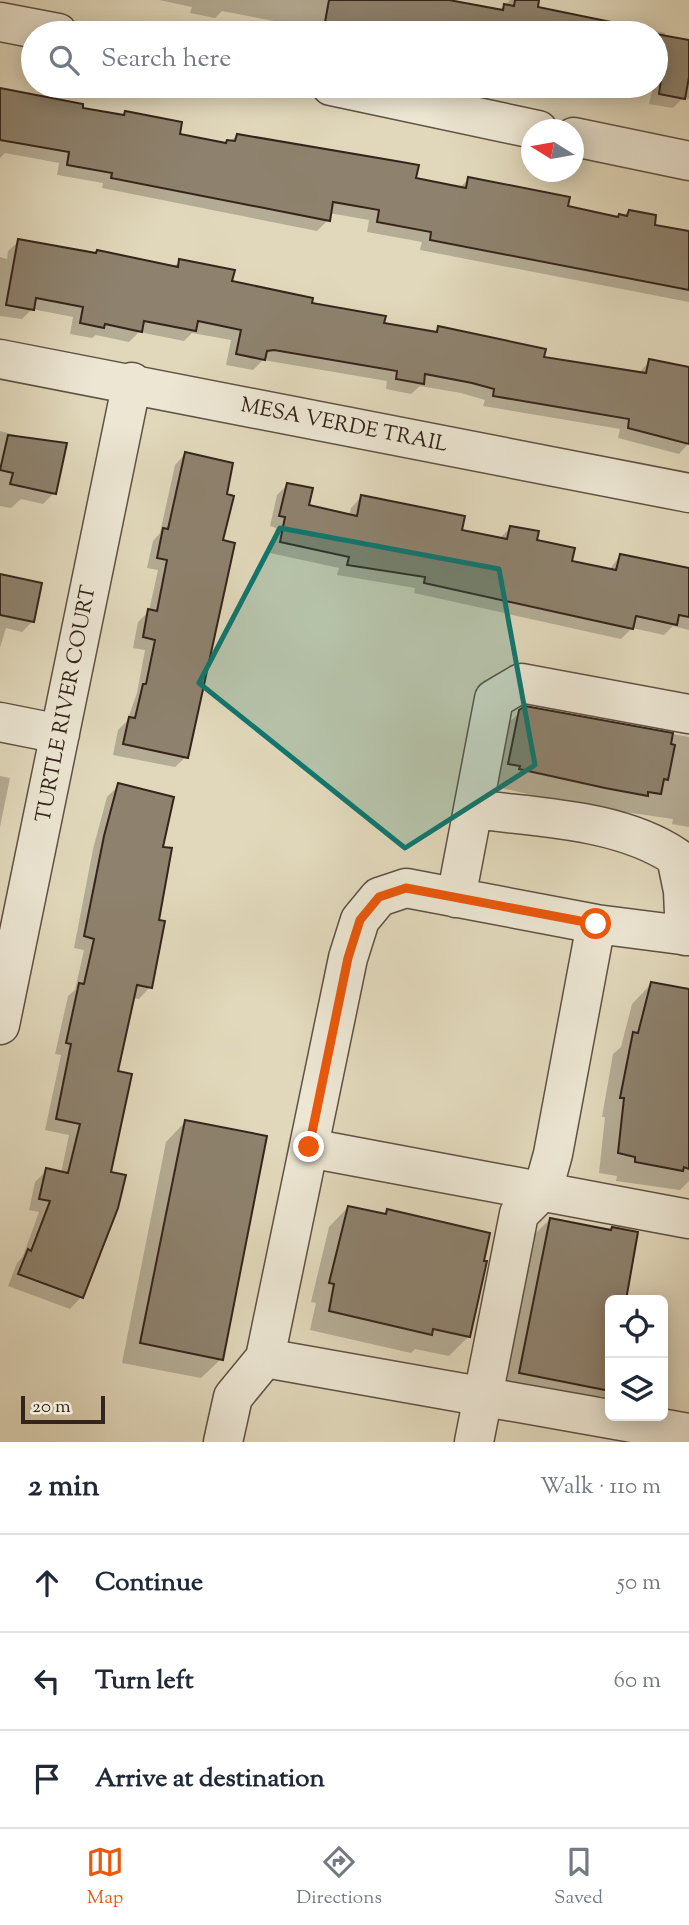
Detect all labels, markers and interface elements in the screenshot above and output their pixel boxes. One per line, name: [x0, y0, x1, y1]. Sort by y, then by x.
search box: [21, 21, 668, 98]
icon: search: [45, 41, 83, 79]
text: Search here: [101, 41, 231, 78]
north arrow: [521, 119, 584, 182]
street label: MESA VERDE TRAIL: [238, 391, 450, 461]
street label: TURTLE RIVER COURT: [29, 583, 105, 825]
route start: [580, 908, 611, 939]
route end: [293, 1131, 324, 1162]
map controls: [605, 1295, 668, 1421]
button: locate: [605, 1295, 668, 1358]
button: layers: [605, 1358, 668, 1421]
scale bar: [21, 1393, 105, 1425]
text: 20 m: [32, 1394, 71, 1421]
text: 2 min: [28, 1466, 100, 1509]
text: Walk · 110 m: [540, 1471, 661, 1504]
icon: ahead: [28, 1564, 66, 1602]
text: Continue: [95, 1565, 203, 1602]
text: 50 m: [617, 1567, 661, 1600]
icon: left: [28, 1662, 66, 1700]
text: Turn left: [95, 1663, 194, 1700]
text: 60 m: [613, 1665, 661, 1698]
icon: arrive: [28, 1760, 66, 1798]
text: Arrive at destination: [95, 1761, 325, 1798]
tab: Map: [86, 1843, 124, 1912]
tab: Directions: [296, 1843, 382, 1912]
tab: Saved: [554, 1843, 603, 1912]

